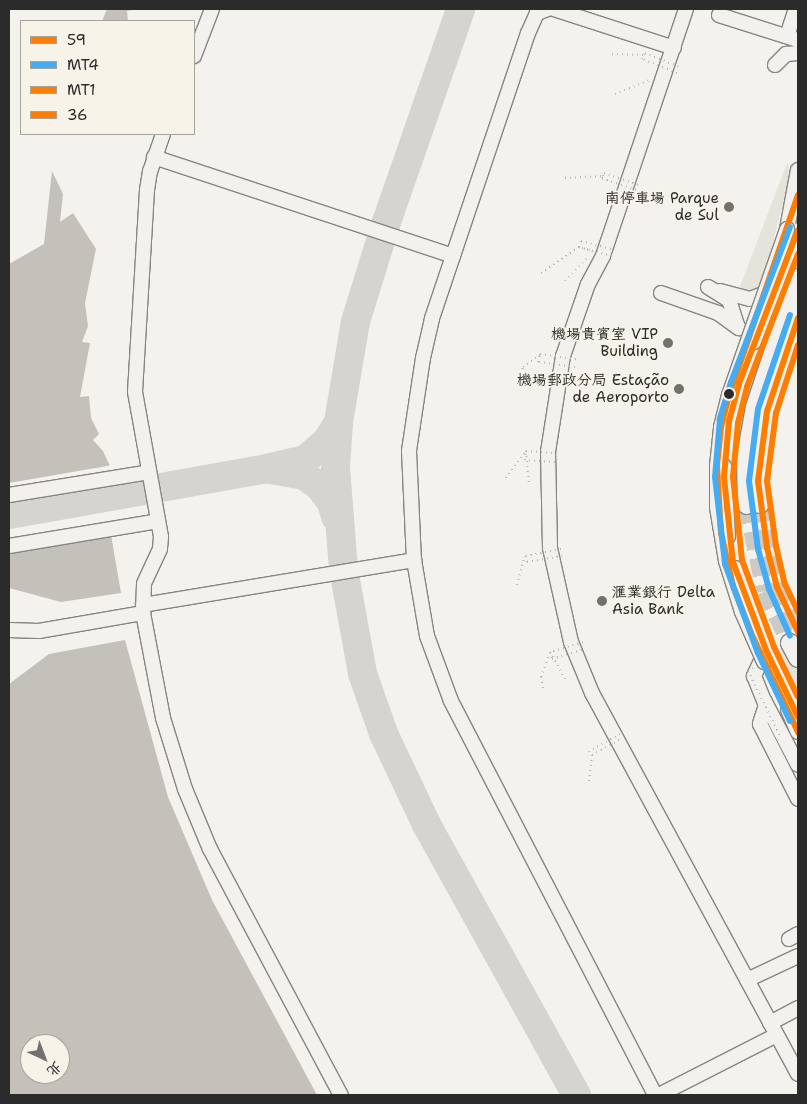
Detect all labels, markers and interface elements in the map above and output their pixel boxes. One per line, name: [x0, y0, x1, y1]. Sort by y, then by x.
legend: [20, 20, 195, 135]
text: 59: [67, 30, 86, 50]
text: MT4: [67, 55, 99, 75]
text: MT1: [67, 80, 95, 100]
text: 36: [67, 105, 88, 125]
place label: 南停車場 Parque de Sul: [605, 189, 719, 224]
marker: 南停車場 Parque de Sul: [723, 201, 735, 213]
place label: 機場貴賓室 VIP Building: [551, 325, 658, 360]
marker: 機場貴賓室 VIP Building: [662, 337, 674, 349]
place label: 機場郵政分局 Estação de Aeroporto: [517, 371, 669, 406]
marker: 機場郵政分局 Estação de Aeroporto: [673, 383, 685, 395]
unlabelled marker: [724, 389, 734, 399]
place label: 滙業銀行 Delta Asia Bank: [612, 583, 715, 618]
marker: 滙業銀行 Delta Asia Bank: [596, 595, 608, 607]
north arrow: [20, 1034, 70, 1084]
text: 北: [43, 1058, 66, 1081]

